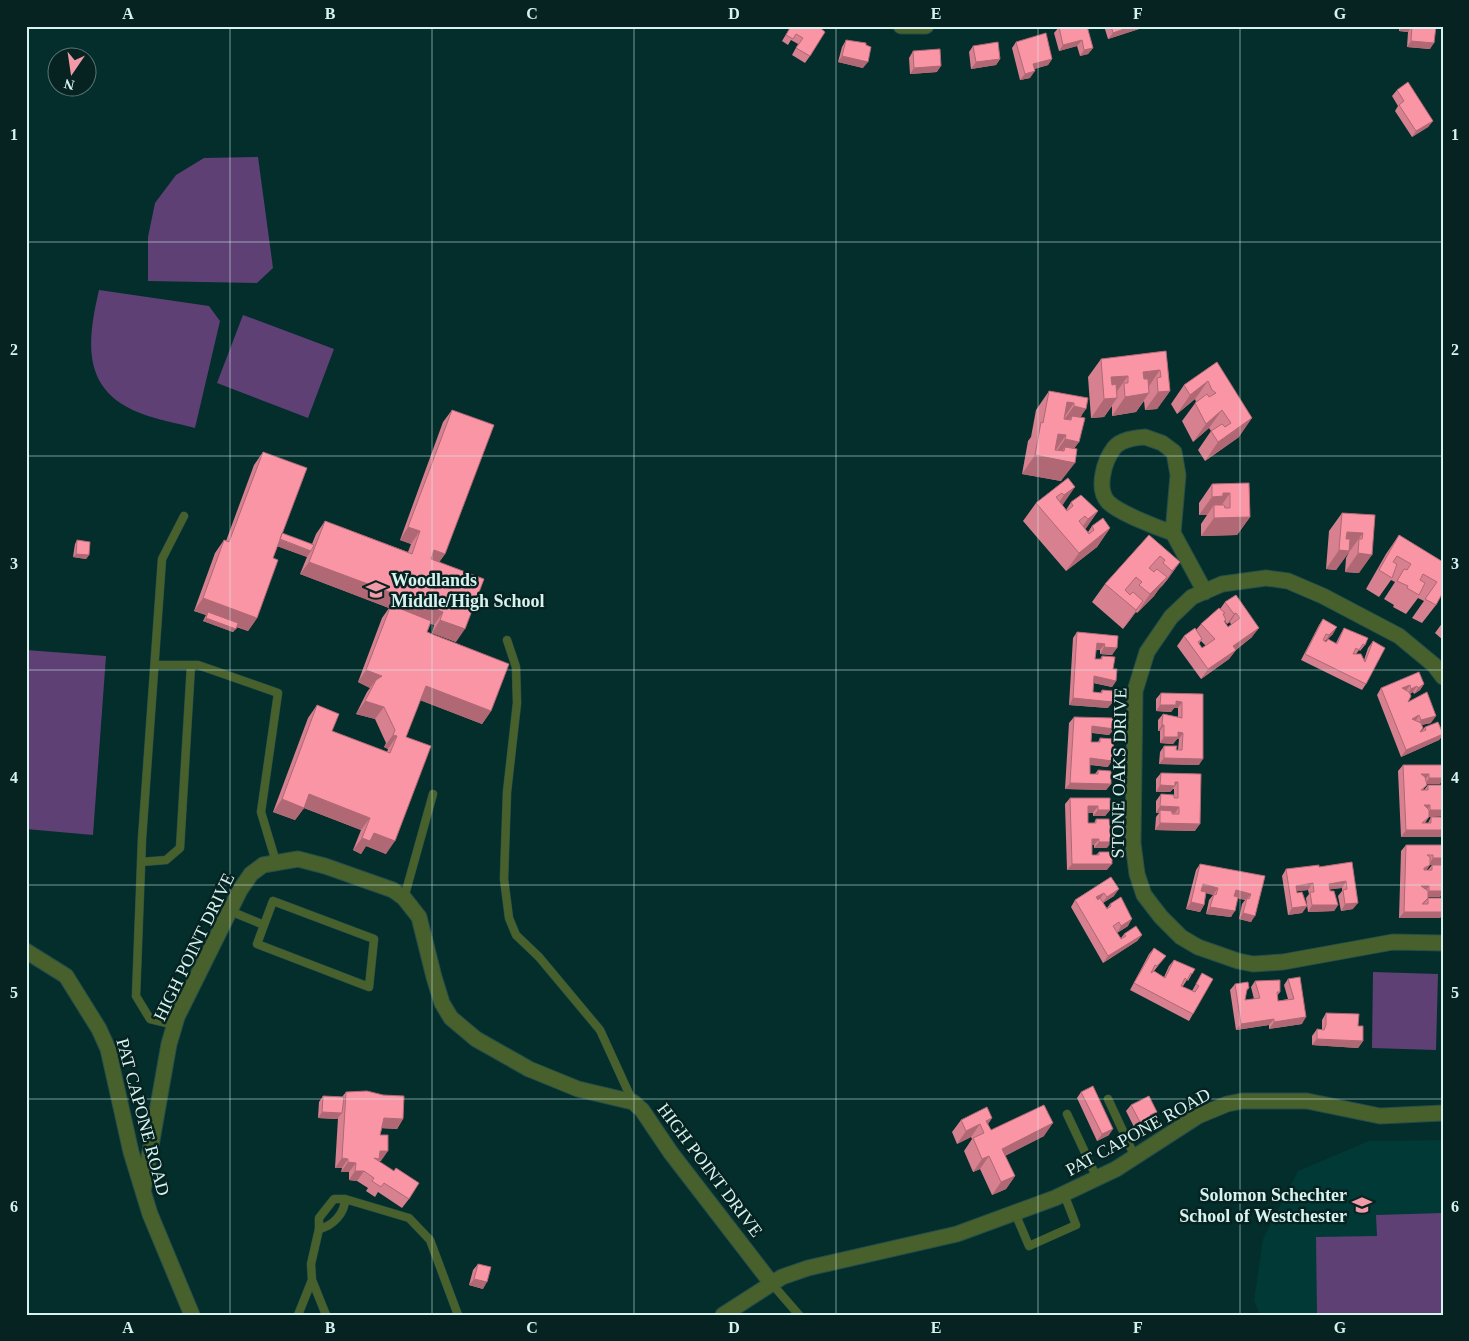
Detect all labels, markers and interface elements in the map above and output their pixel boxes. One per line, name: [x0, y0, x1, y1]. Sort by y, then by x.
text: A: [122, 5, 134, 22]
text: B: [325, 5, 336, 22]
text: C: [526, 5, 538, 22]
text: D: [728, 5, 740, 22]
text: E: [931, 5, 941, 22]
text: F: [1133, 5, 1143, 22]
text: G: [1334, 5, 1347, 22]
north arrow: [48, 48, 98, 98]
text: N: [63, 76, 76, 93]
text: 1: [10, 126, 18, 143]
text: 1: [1451, 126, 1459, 143]
text: 2: [10, 341, 18, 358]
text: 2: [1451, 341, 1459, 358]
text: 3: [10, 555, 18, 572]
text: 3: [1451, 555, 1459, 572]
place label: Woodlands Middle/High School: [391, 570, 545, 611]
school or university icon: Woodlands Middle/High School: [365, 579, 387, 601]
street label: STONE OAKS DRIVE: [1108, 687, 1130, 859]
text: 4: [10, 769, 18, 786]
text: 4: [1451, 769, 1459, 786]
street label: HIGH POINT DRIVE: [150, 870, 238, 1024]
text: 5: [10, 984, 18, 1001]
text: 5: [1451, 984, 1459, 1001]
street label: PAT CAPONE ROAD: [112, 1036, 174, 1198]
street label: PAT CAPONE ROAD: [1062, 1084, 1214, 1180]
street label: HIGH POINT DRIVE: [653, 1099, 767, 1241]
place label: Solomon Schechter School of Westchester: [1179, 1185, 1347, 1226]
school or university icon: Solomon Schechter School of Westchester: [1351, 1194, 1373, 1216]
text: 6: [10, 1198, 18, 1215]
text: 6: [1451, 1198, 1459, 1215]
text: A: [122, 1319, 134, 1336]
text: B: [325, 1319, 336, 1336]
text: C: [526, 1319, 538, 1336]
text: D: [728, 1319, 740, 1336]
text: E: [931, 1319, 941, 1336]
text: F: [1133, 1319, 1143, 1336]
text: G: [1334, 1319, 1347, 1336]

